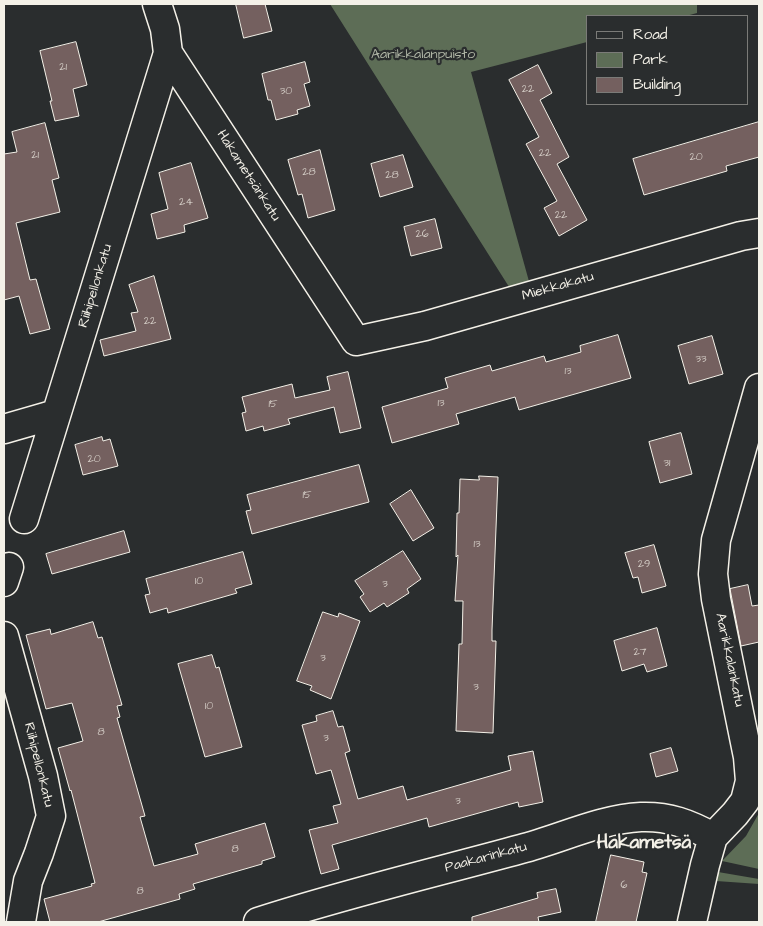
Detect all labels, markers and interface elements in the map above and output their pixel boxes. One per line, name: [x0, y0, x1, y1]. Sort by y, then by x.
legend: [586, 15, 748, 105]
text: Road: [633, 24, 667, 45]
park label: Aarikkalanpuisto: [371, 47, 475, 63]
text: Park: [633, 49, 668, 70]
house number: 21: [59, 61, 67, 75]
text: Building: [633, 74, 681, 95]
house number: 22: [522, 83, 534, 97]
house number: 30: [280, 85, 292, 99]
street label: Hakametsänkatu: [212, 127, 284, 225]
house number: 22: [539, 147, 551, 161]
house number: 21: [31, 149, 39, 163]
house number: 20: [689, 151, 703, 165]
house number: 28: [302, 166, 316, 180]
house number: 28: [385, 169, 399, 183]
house number: 24: [179, 196, 193, 210]
house number: 22: [555, 209, 567, 223]
house number: 26: [415, 228, 429, 242]
street label: Riihipellonkatu: [75, 242, 117, 330]
street label: Miekkakatu: [520, 269, 596, 305]
house number: 22: [144, 315, 156, 329]
house number: 33: [695, 353, 707, 367]
house number: 13: [564, 365, 572, 379]
house number: 13: [437, 397, 445, 411]
house number: 15: [268, 398, 278, 412]
house number: 20: [87, 453, 101, 467]
house number: 31: [663, 457, 671, 471]
house number: 15: [302, 489, 312, 503]
house number: 13: [473, 538, 481, 552]
house number: 29: [638, 558, 650, 572]
house number: 10: [195, 575, 203, 589]
house number: 3: [382, 578, 388, 592]
street label: Aarikkalankatu: [711, 612, 747, 708]
house number: 27: [633, 646, 647, 660]
house number: 3: [320, 652, 326, 666]
house number: 3: [473, 681, 479, 695]
house number: 10: [205, 700, 213, 714]
street label: Riihipellonkatu: [19, 721, 57, 809]
house number: 8: [97, 726, 105, 740]
house number: 3: [323, 732, 329, 746]
house number: 3: [455, 795, 461, 809]
district label: Hakametsä: [597, 833, 691, 855]
street label: Paakarinkatu: [443, 839, 529, 877]
house number: 8: [231, 843, 239, 857]
house number: 6: [621, 879, 627, 893]
house number: 8: [136, 885, 144, 899]

